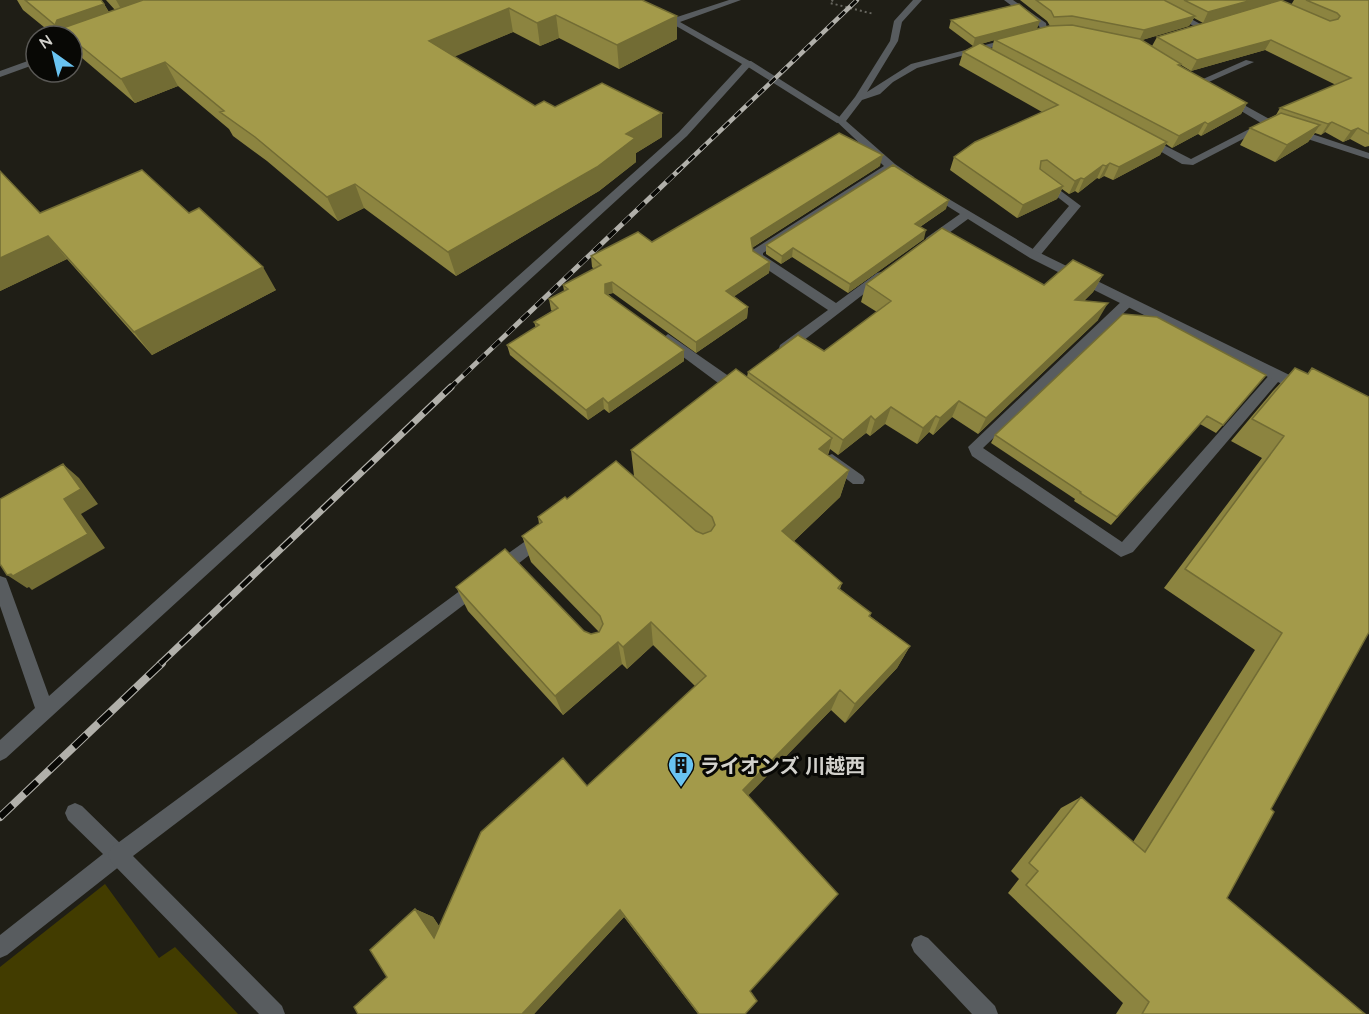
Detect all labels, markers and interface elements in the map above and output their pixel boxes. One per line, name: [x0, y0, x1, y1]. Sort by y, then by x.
north arrow: [24, 24, 84, 84]
text: N: [35, 30, 56, 53]
building icon: ライオンズ 川越西: [666, 750, 696, 788]
place label: ライオンズ 川越西: [700, 753, 865, 778]

